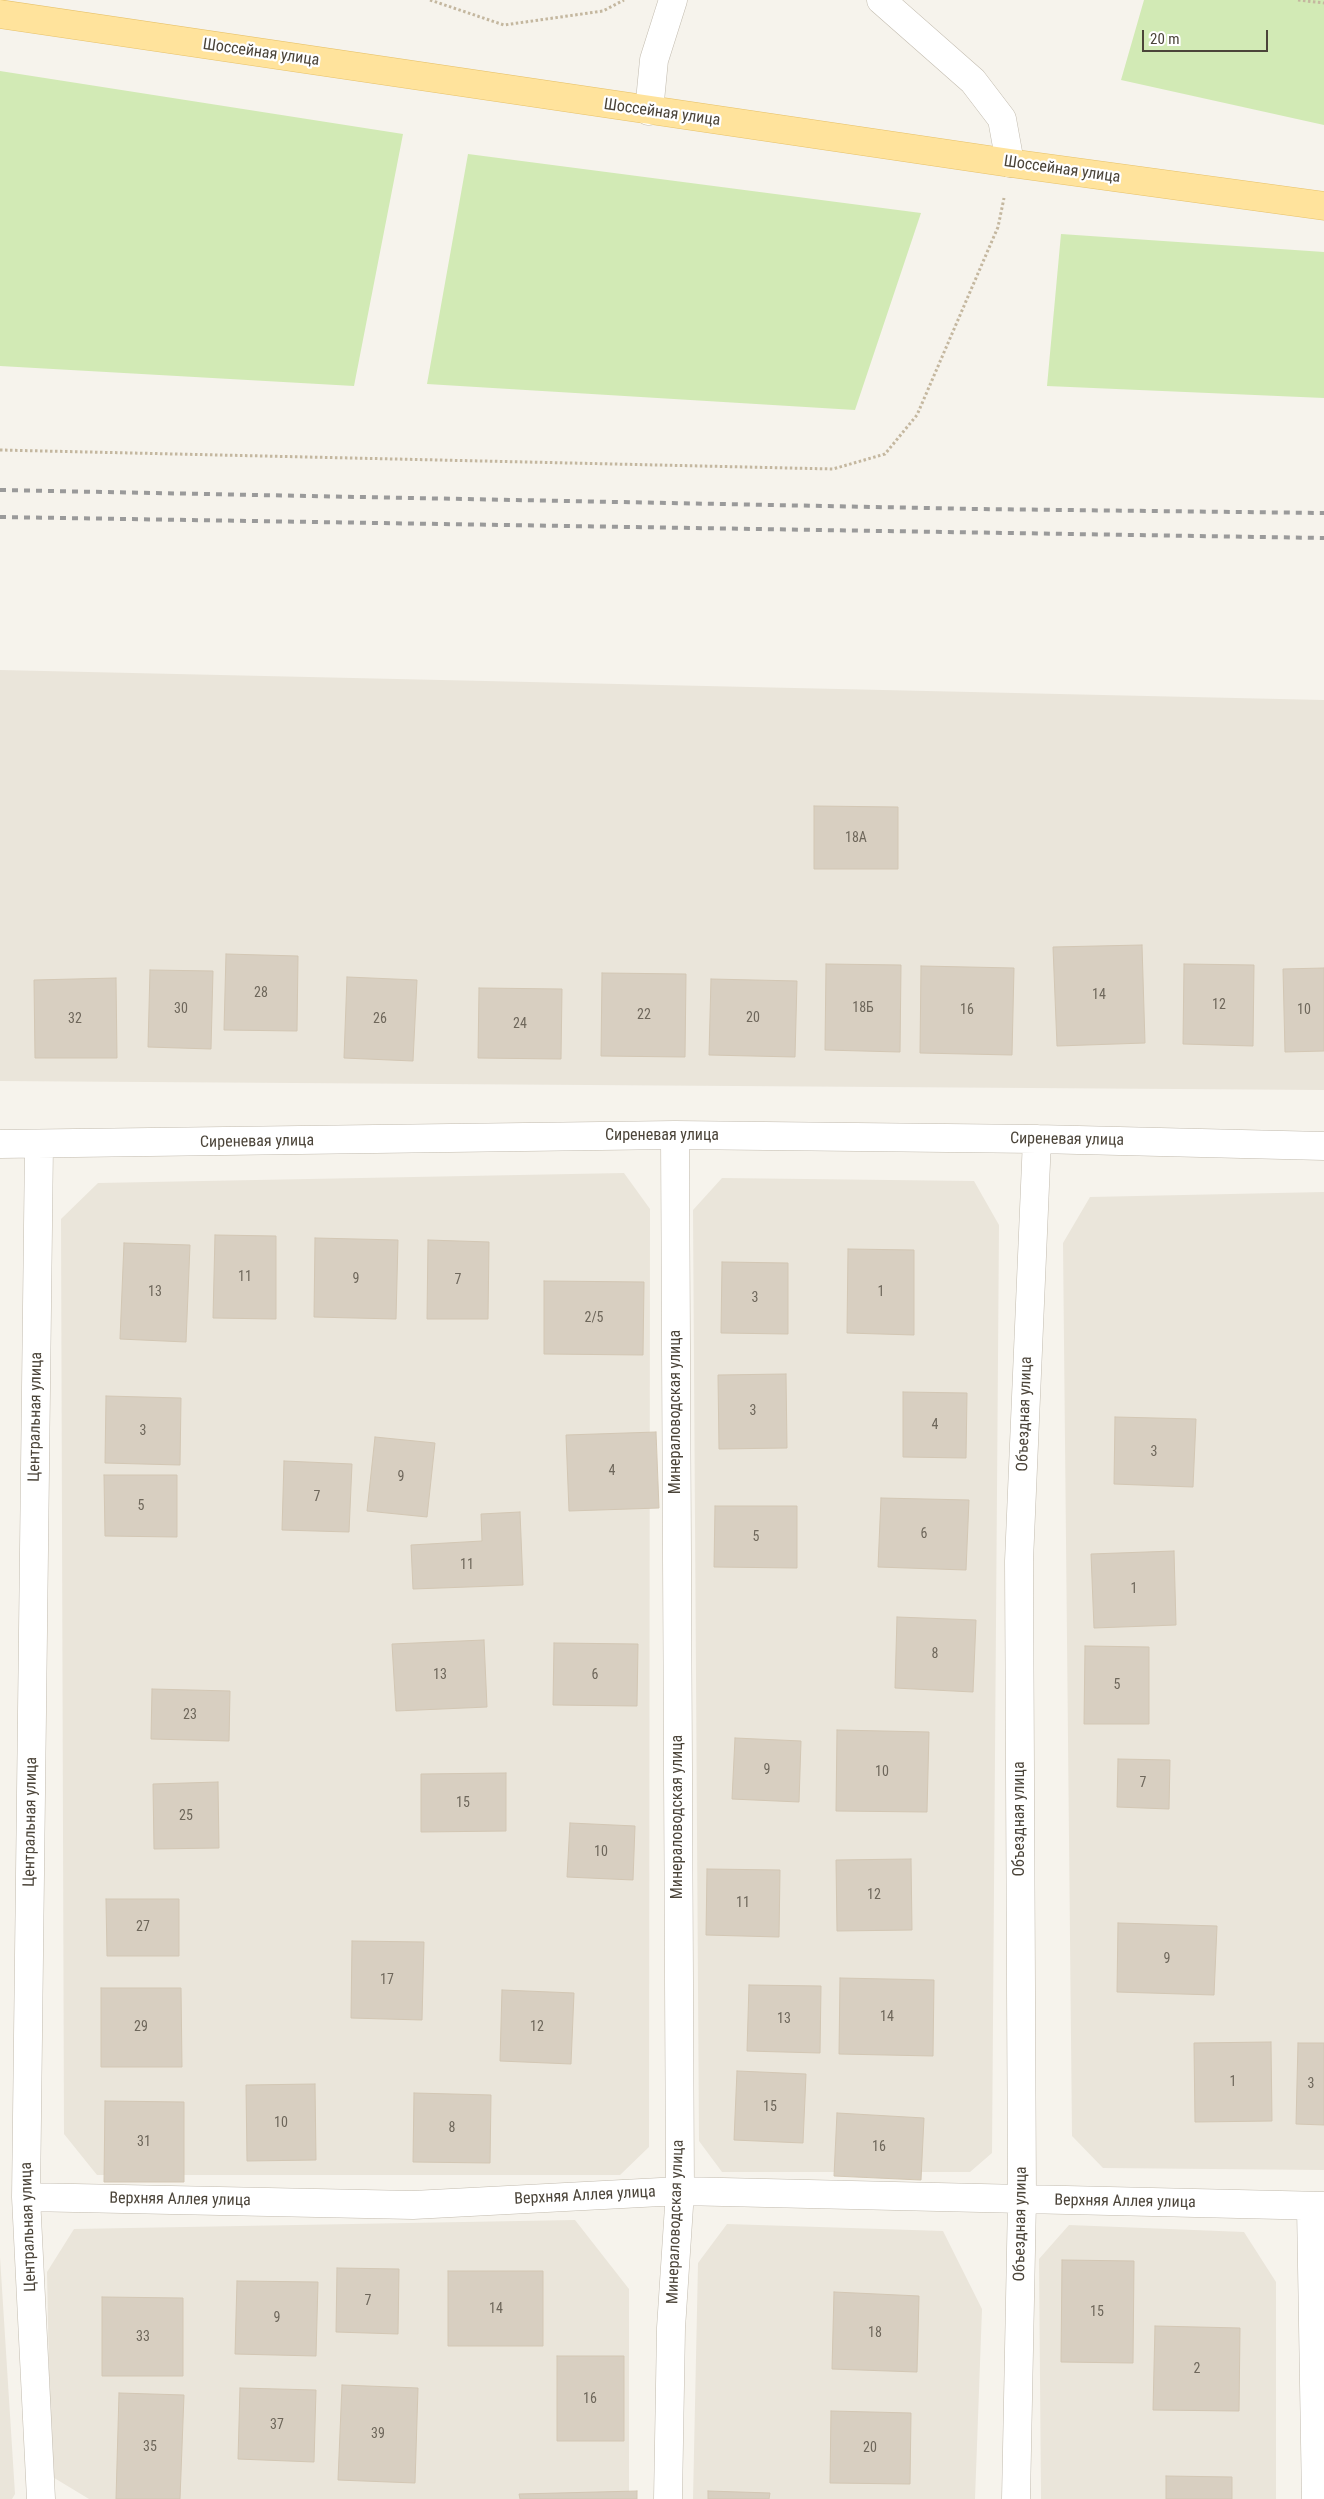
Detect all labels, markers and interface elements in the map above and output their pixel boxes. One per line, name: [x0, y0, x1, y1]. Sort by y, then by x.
scale bar: [1144, 20, 1270, 52]
text: 20 m: [1150, 30, 1180, 48]
street label: Шоссейная улица: [202, 35, 320, 71]
street label: Шоссейная улица: [603, 95, 721, 131]
street label: Шоссейная улица: [1003, 152, 1121, 188]
house number: 18А: [845, 830, 867, 846]
house number: 28: [254, 985, 268, 1001]
house number: 14: [1092, 987, 1106, 1003]
house number: 12: [1212, 997, 1226, 1013]
house number: 18Б: [852, 1000, 874, 1016]
house number: 30: [174, 1001, 188, 1017]
house number: 16: [960, 1002, 974, 1018]
house number: 10: [1297, 1002, 1311, 1018]
house number: 22: [637, 1007, 651, 1023]
house number: 20: [746, 1010, 760, 1026]
house number: 32: [68, 1011, 82, 1027]
house number: 26: [373, 1011, 387, 1027]
house number: 24: [513, 1016, 527, 1032]
street label: Сиреневая улица: [605, 1126, 719, 1146]
street label: Сиреневая улица: [1010, 1129, 1124, 1151]
street label: Сиреневая улица: [200, 1131, 314, 1153]
house number: 11: [238, 1269, 252, 1285]
house number: 9: [353, 1271, 359, 1287]
house number: 7: [455, 1272, 461, 1288]
house number: 13: [148, 1284, 162, 1300]
house number: 1: [878, 1284, 884, 1300]
house number: 3: [752, 1290, 758, 1306]
house number: 2/5: [584, 1310, 604, 1326]
street label: Минераловодская улица: [666, 1330, 686, 1494]
street label: Центральная улица: [25, 1352, 47, 1482]
street label: Объездная улица: [1013, 1356, 1037, 1472]
house number: 3: [750, 1403, 756, 1419]
house number: 4: [932, 1417, 938, 1433]
house number: 3: [140, 1423, 146, 1439]
house number: 3: [1151, 1444, 1157, 1460]
house number: 4: [609, 1463, 615, 1479]
house number: 9: [398, 1469, 404, 1485]
house number: 7: [314, 1489, 320, 1505]
house number: 5: [138, 1498, 144, 1514]
house number: 6: [921, 1526, 927, 1542]
house number: 5: [753, 1529, 759, 1545]
house number: 11: [460, 1557, 474, 1573]
house number: 1: [1131, 1581, 1137, 1597]
house number: 8: [932, 1646, 938, 1662]
house number: 13: [433, 1667, 447, 1683]
house number: 6: [592, 1667, 598, 1683]
house number: 5: [1114, 1677, 1120, 1693]
house number: 23: [183, 1707, 197, 1723]
street label: Минераловодская улица: [668, 1735, 688, 1899]
street label: Центральная улица: [20, 1757, 42, 1887]
street label: Объездная улица: [1010, 1761, 1030, 1877]
house number: 9: [764, 1762, 770, 1778]
house number: 10: [875, 1764, 889, 1780]
house number: 7: [1140, 1775, 1146, 1791]
house number: 15: [456, 1795, 470, 1811]
house number: 25: [179, 1808, 193, 1824]
house number: 10: [594, 1844, 608, 1860]
house number: 12: [867, 1887, 881, 1903]
house number: 11: [736, 1895, 750, 1911]
house number: 27: [136, 1919, 150, 1935]
house number: 9: [1164, 1951, 1170, 1967]
house number: 17: [380, 1972, 394, 1988]
house number: 14: [880, 2009, 894, 2025]
house number: 13: [777, 2011, 791, 2027]
house number: 29: [134, 2019, 148, 2035]
house number: 12: [530, 2019, 544, 2035]
house number: 1: [1230, 2074, 1236, 2090]
house number: 3: [1308, 2076, 1314, 2092]
house number: 15: [763, 2099, 777, 2115]
house number: 10: [274, 2115, 288, 2131]
house number: 8: [449, 2120, 455, 2136]
house number: 31: [137, 2134, 151, 2150]
street label: Минераловодская улица: [664, 2139, 688, 2305]
house number: 16: [872, 2139, 886, 2155]
street label: Центральная улица: [17, 2162, 41, 2292]
street label: Объездная улица: [1010, 2166, 1032, 2282]
street label: Верхняя Аллея улица: [514, 2183, 656, 2209]
street label: Верхняя Аллея улица: [109, 2189, 251, 2211]
street label: Верхняя Аллея улица: [1054, 2191, 1196, 2213]
house number: 7: [365, 2293, 371, 2309]
house number: 14: [489, 2301, 503, 2317]
house number: 15: [1090, 2304, 1104, 2320]
house number: 9: [274, 2310, 280, 2326]
house number: 18: [868, 2325, 882, 2341]
house number: 33: [136, 2329, 150, 2345]
house number: 2: [1194, 2361, 1200, 2377]
house number: 16: [583, 2391, 597, 2407]
house number: 37: [270, 2417, 284, 2433]
house number: 39: [371, 2426, 385, 2442]
house number: 35: [143, 2439, 157, 2455]
house number: 20: [863, 2440, 877, 2456]

